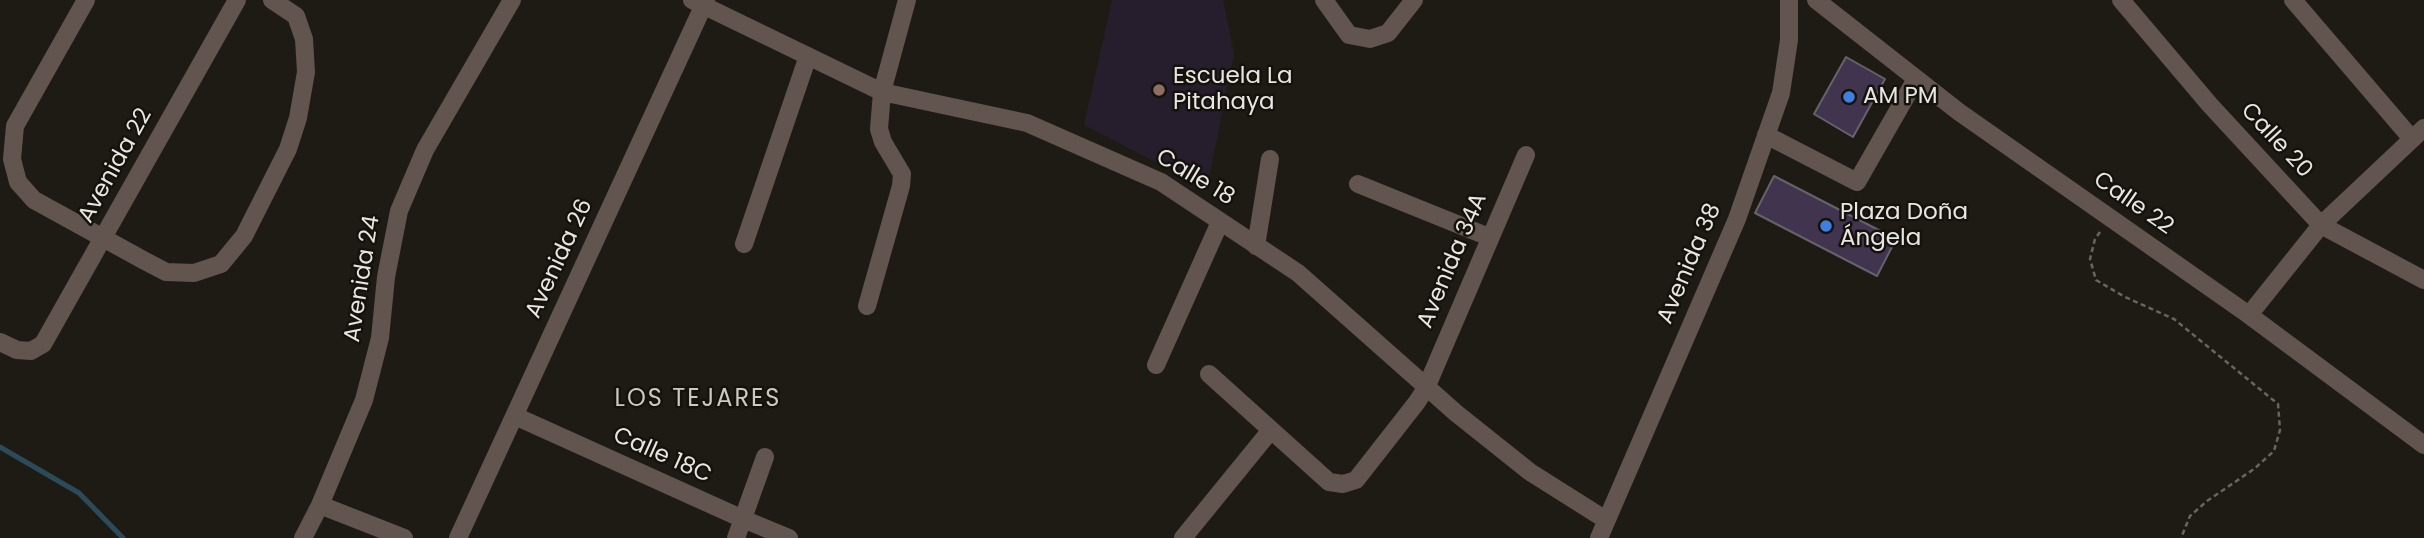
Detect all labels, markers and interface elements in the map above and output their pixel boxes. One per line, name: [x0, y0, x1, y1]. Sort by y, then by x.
place label: Escuela La Pitahaya: [1173, 63, 1293, 117]
marker: Escuela La Pitahaya: [1151, 82, 1167, 98]
place label: AM PM: [1863, 83, 1938, 111]
marker: AM PM: [1841, 89, 1857, 105]
street label: Calle 20: [2234, 98, 2318, 184]
street label: Avenida 22: [73, 104, 159, 228]
street label: Calle 18: [1151, 144, 1239, 212]
street label: Calle 22: [2088, 166, 2178, 242]
street label: Avenida 34A: [1412, 189, 1494, 333]
street label: Avenida 26: [520, 195, 600, 323]
place label: Plaza Doña Ángela: [1840, 199, 1968, 253]
street label: Avenida 38: [1652, 200, 1728, 328]
street label: Avenida 24: [339, 214, 387, 344]
marker: Plaza Doña Ángela: [1818, 218, 1834, 234]
district label: LOS TEJARES: [616, 386, 780, 414]
street label: Calle 18C: [609, 422, 715, 490]

